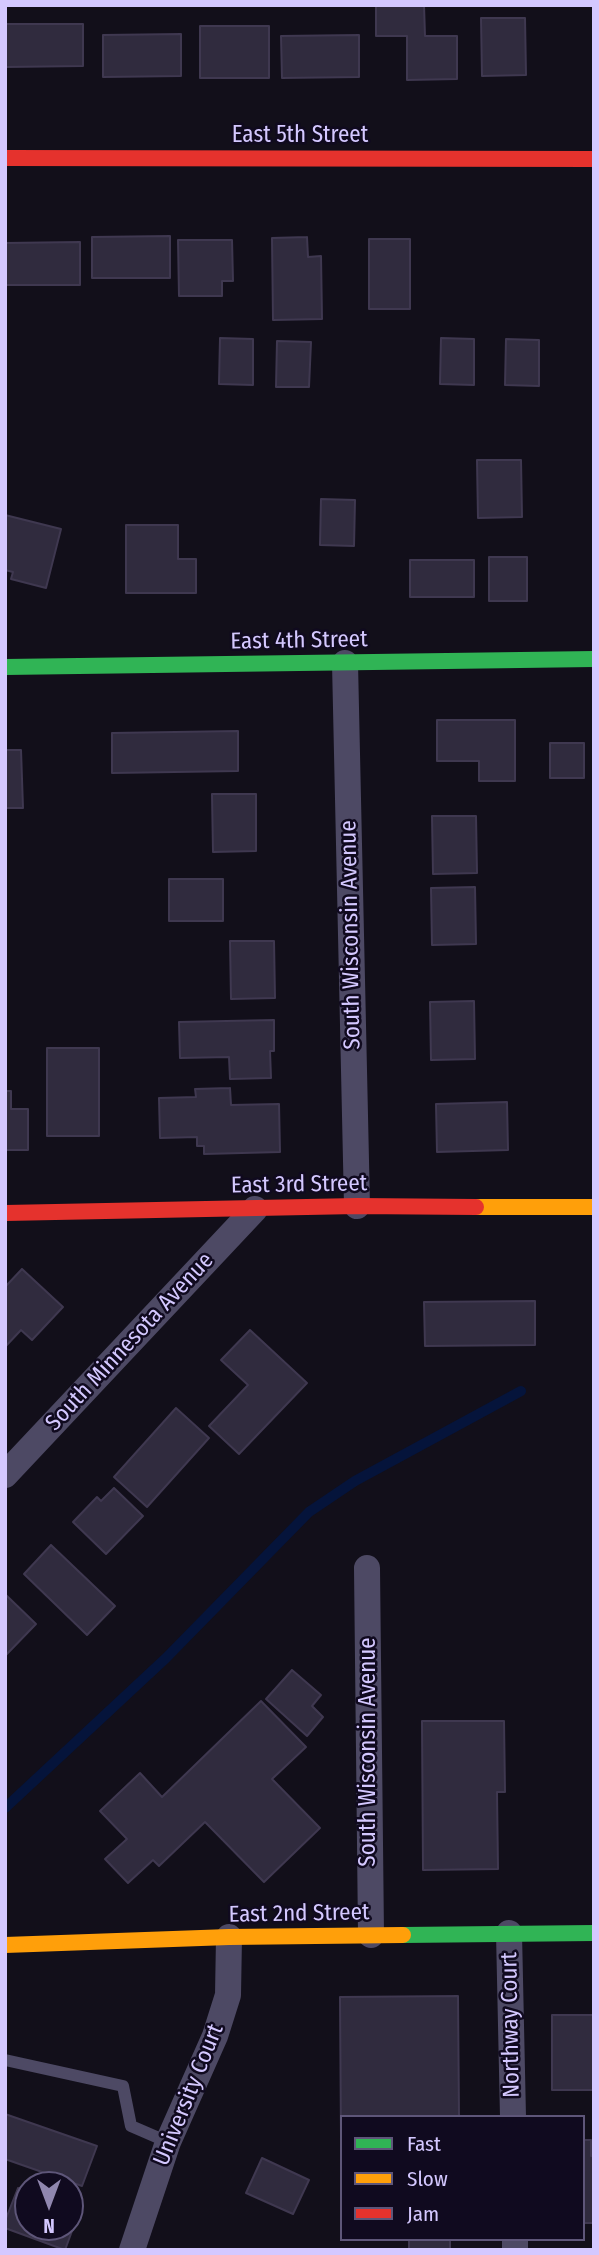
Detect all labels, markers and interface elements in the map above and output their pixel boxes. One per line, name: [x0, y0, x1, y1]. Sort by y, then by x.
street label: East 5th Street: [232, 122, 368, 150]
street label: East 4th Street: [230, 626, 368, 656]
street label: South Wisconsin Avenue: [335, 820, 367, 1050]
street label: East 3rd Street: [231, 1170, 367, 1200]
street label: South Minnesota Avenue: [40, 1247, 220, 1437]
street label: South Wisconsin Avenue: [355, 1637, 383, 1867]
street label: East 2nd Street: [228, 1899, 370, 1929]
street label: Northway Court: [496, 1952, 526, 2098]
street label: University Court: [148, 2020, 230, 2170]
legend: [340, 2115, 585, 2241]
text: Fast: [407, 2131, 441, 2157]
text: Slow: [407, 2166, 448, 2192]
north arrow: [14, 2171, 84, 2241]
text: Jam: [407, 2201, 439, 2227]
text: N: [43, 2214, 55, 2237]

